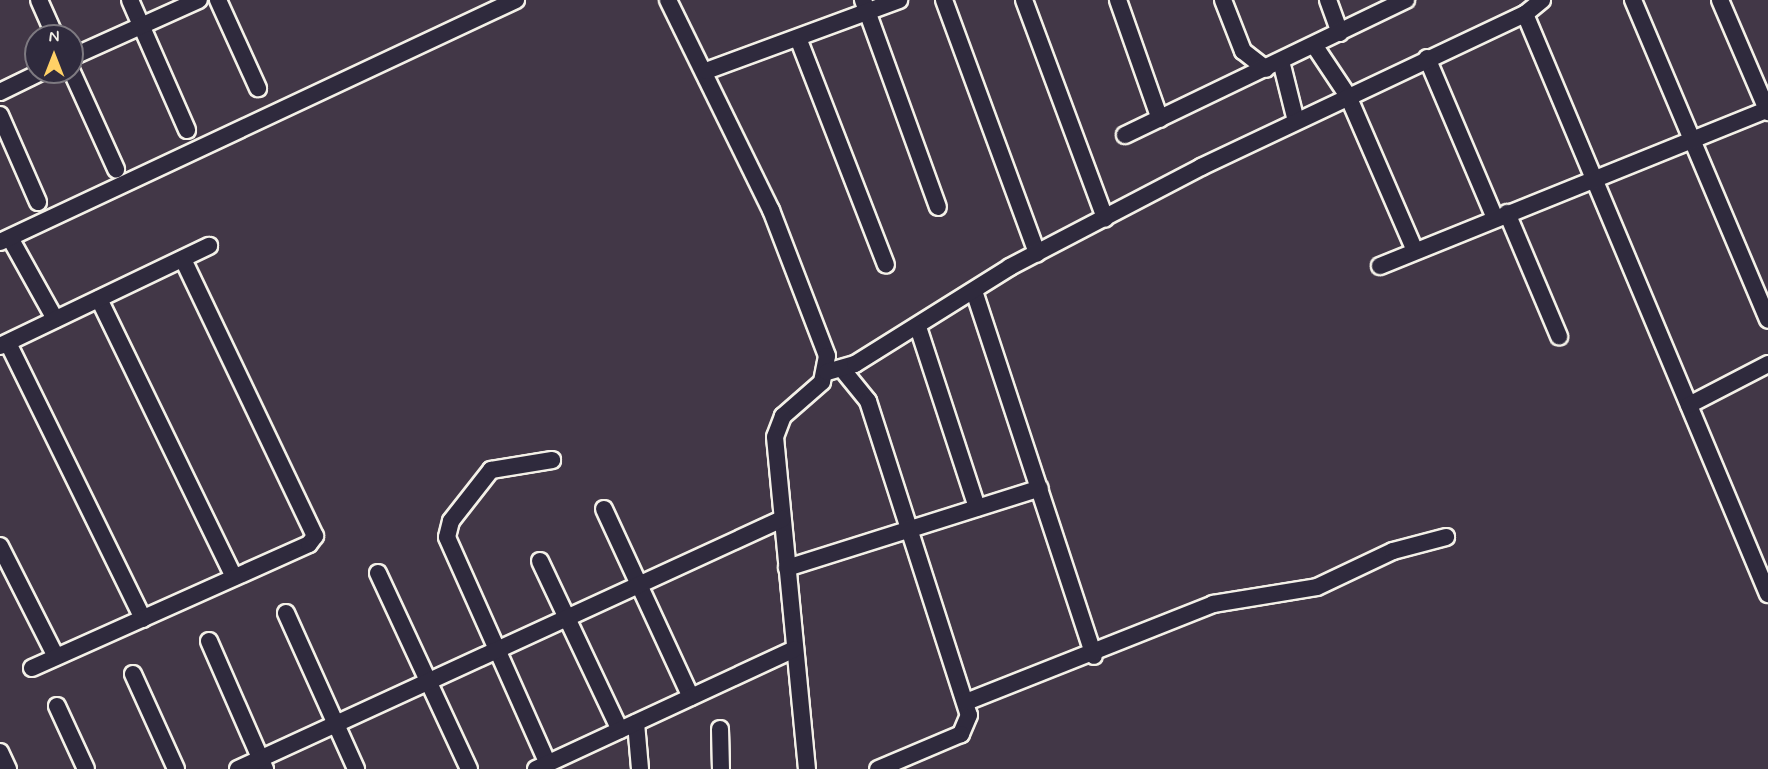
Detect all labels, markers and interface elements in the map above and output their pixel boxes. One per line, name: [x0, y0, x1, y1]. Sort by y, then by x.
north arrow: [24, 24, 84, 84]
text: N: [49, 27, 59, 48]

